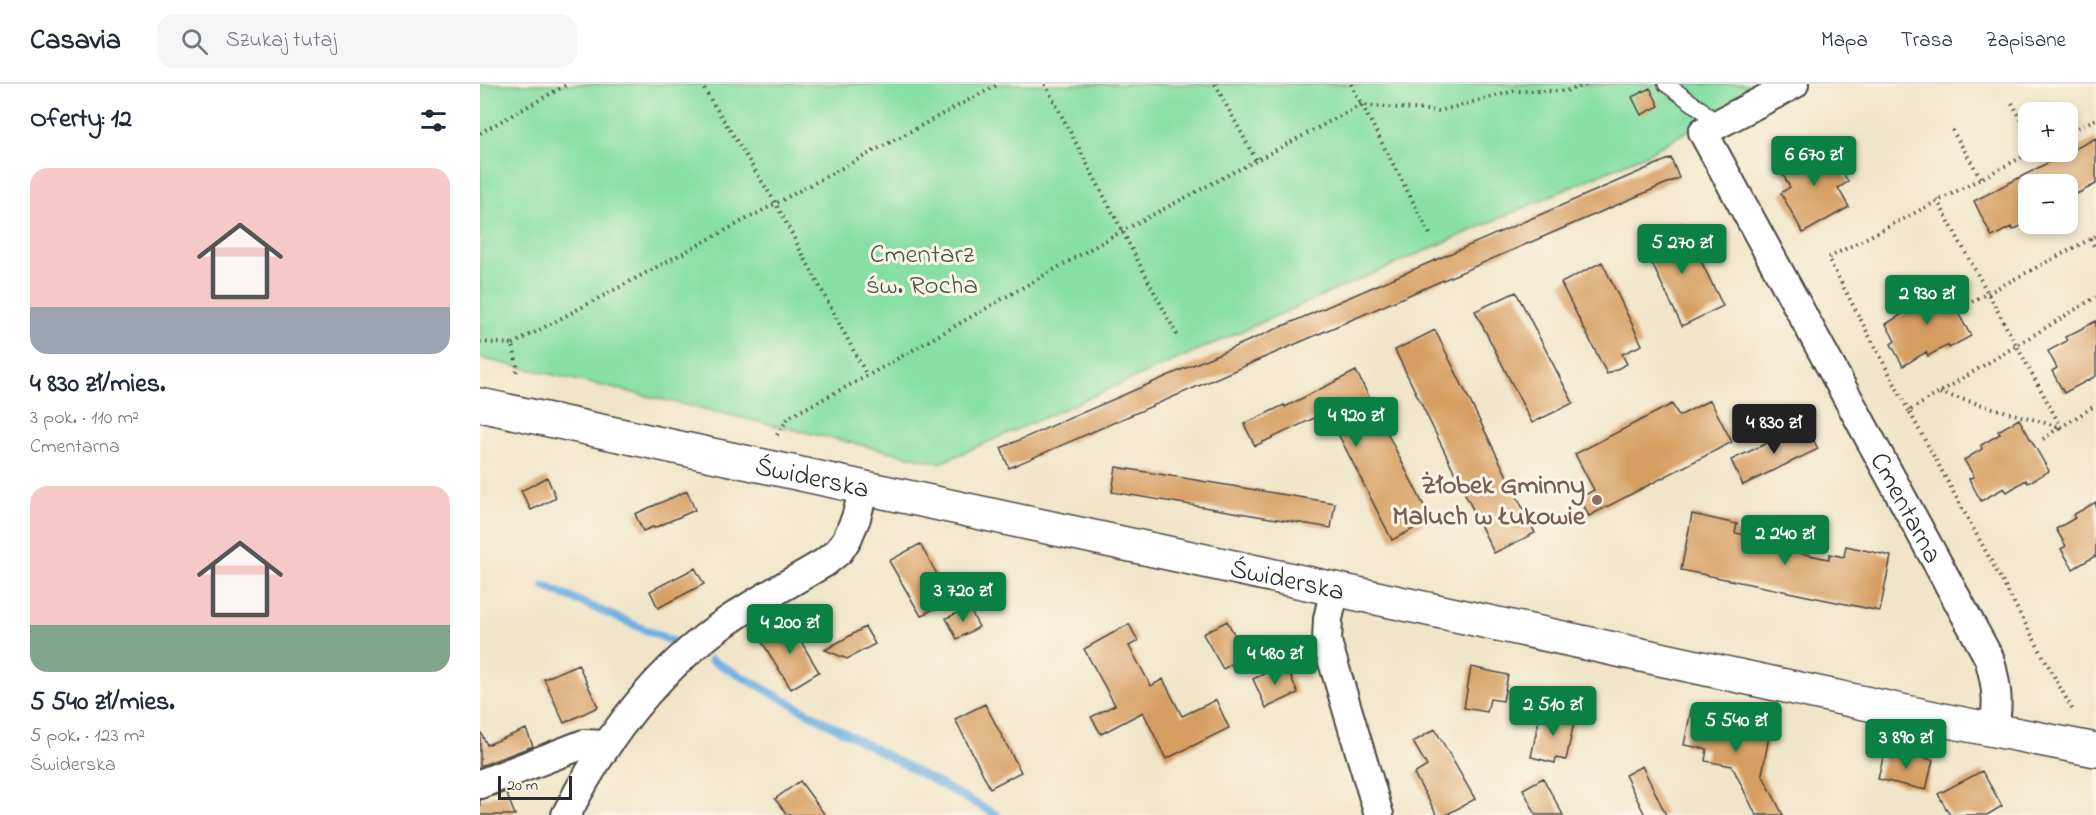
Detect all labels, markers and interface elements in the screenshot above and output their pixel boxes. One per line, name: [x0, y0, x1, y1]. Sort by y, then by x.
search box: [157, 14, 577, 68]
text: Casavia: [30, 21, 121, 62]
icon: search: [178, 25, 211, 58]
text: Szukaj tutaj: [226, 25, 337, 57]
text: Mapa: [1821, 26, 1868, 56]
text: Trasa: [1901, 26, 1953, 56]
text: Zapisane: [1986, 26, 2066, 56]
text: Oferty: 12: [30, 101, 132, 139]
map controls: [2018, 102, 2078, 234]
button: +: [2018, 102, 2078, 162]
icon: filters: [417, 104, 450, 137]
pin: 6 670 zł: [1752, 136, 1876, 187]
text: 6 670 zł: [1785, 141, 1843, 170]
button: −: [2018, 174, 2078, 234]
icon: home: [186, 207, 294, 315]
pin: 5 270 zł: [1620, 224, 1744, 275]
text: 5 270 zł: [1651, 229, 1713, 258]
park label: Cmentarz św. Rocha: [866, 236, 978, 306]
pin: 2 930 zł: [1865, 275, 1989, 326]
text: 2 930 zł: [1899, 280, 1955, 309]
text: 4 830 zł/mies.: [30, 366, 165, 404]
pin: 4 920 zł: [1294, 397, 1418, 448]
text: 4 920 zł: [1328, 402, 1384, 431]
text: 3 pok. · 110 m²: [30, 404, 139, 433]
pin: 4 830 zł: [1712, 404, 1836, 455]
text: 4 830 zł: [1746, 409, 1802, 438]
text: Cmentarna: [30, 433, 120, 462]
street label: Cmentarna: [1859, 446, 1951, 571]
street label: Świderska: [751, 448, 873, 510]
place label: Żłobek Gminny Maluch w Łukowie: [1392, 467, 1586, 537]
marker: Żłobek Gminny Maluch w Łukowie: [1590, 493, 1604, 507]
pin: 2 240 zł: [1723, 515, 1847, 566]
text: 2 240 zł: [1755, 520, 1815, 549]
icon: home: [186, 525, 294, 633]
street label: Świderska: [1226, 550, 1348, 613]
pin: 3 720 zł: [901, 572, 1025, 623]
text: 3 720 zł: [934, 577, 992, 606]
pin: 4 200 zł: [728, 604, 852, 655]
text: 4 200 zł: [761, 609, 819, 638]
pin: 4 480 zł: [1213, 635, 1337, 686]
text: 4 480 zł: [1247, 640, 1303, 669]
text: 5 540 zł/mies.: [30, 684, 175, 722]
pin: 2 510 zł: [1491, 686, 1615, 737]
text: 2 510 zł: [1523, 691, 1583, 720]
pin: 5 540 zł: [1674, 702, 1798, 753]
text: 5 540 zł: [1705, 707, 1767, 736]
pin: 3 890 zł: [1844, 719, 1968, 770]
text: 5 pok. · 123 m²: [30, 722, 145, 751]
text: 3 890 zł: [1879, 724, 1933, 753]
text: Świderska: [30, 751, 116, 780]
scale bar: [498, 773, 572, 800]
text: 20 m: [507, 774, 538, 798]

